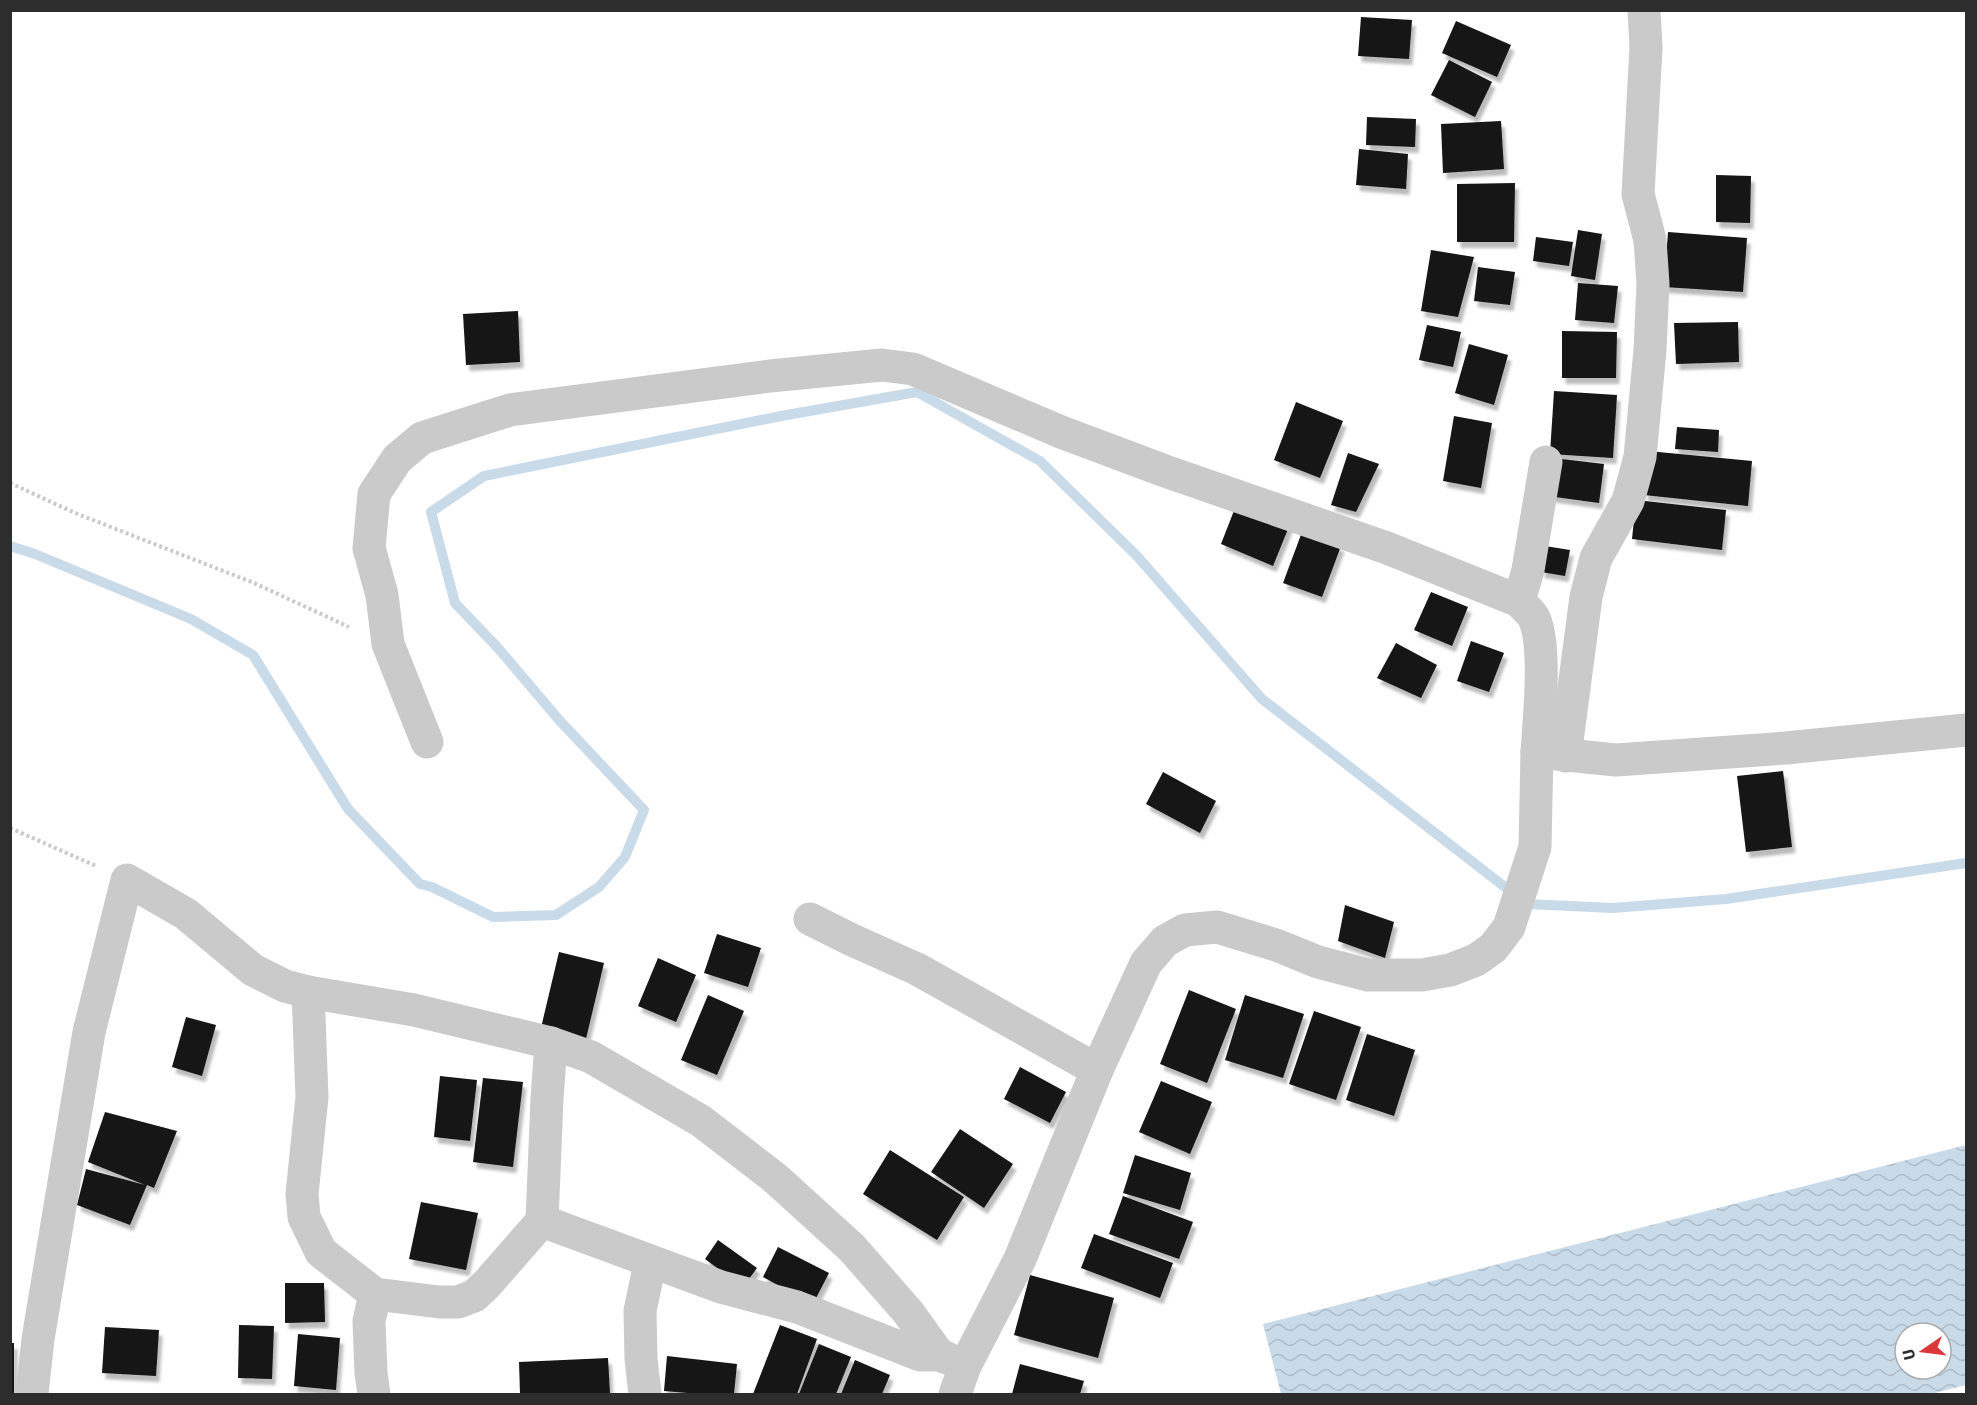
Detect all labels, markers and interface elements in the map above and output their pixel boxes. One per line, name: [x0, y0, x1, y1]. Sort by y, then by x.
north arrow: [1893, 1321, 1953, 1381]
text: U: [1898, 1347, 1919, 1362]

